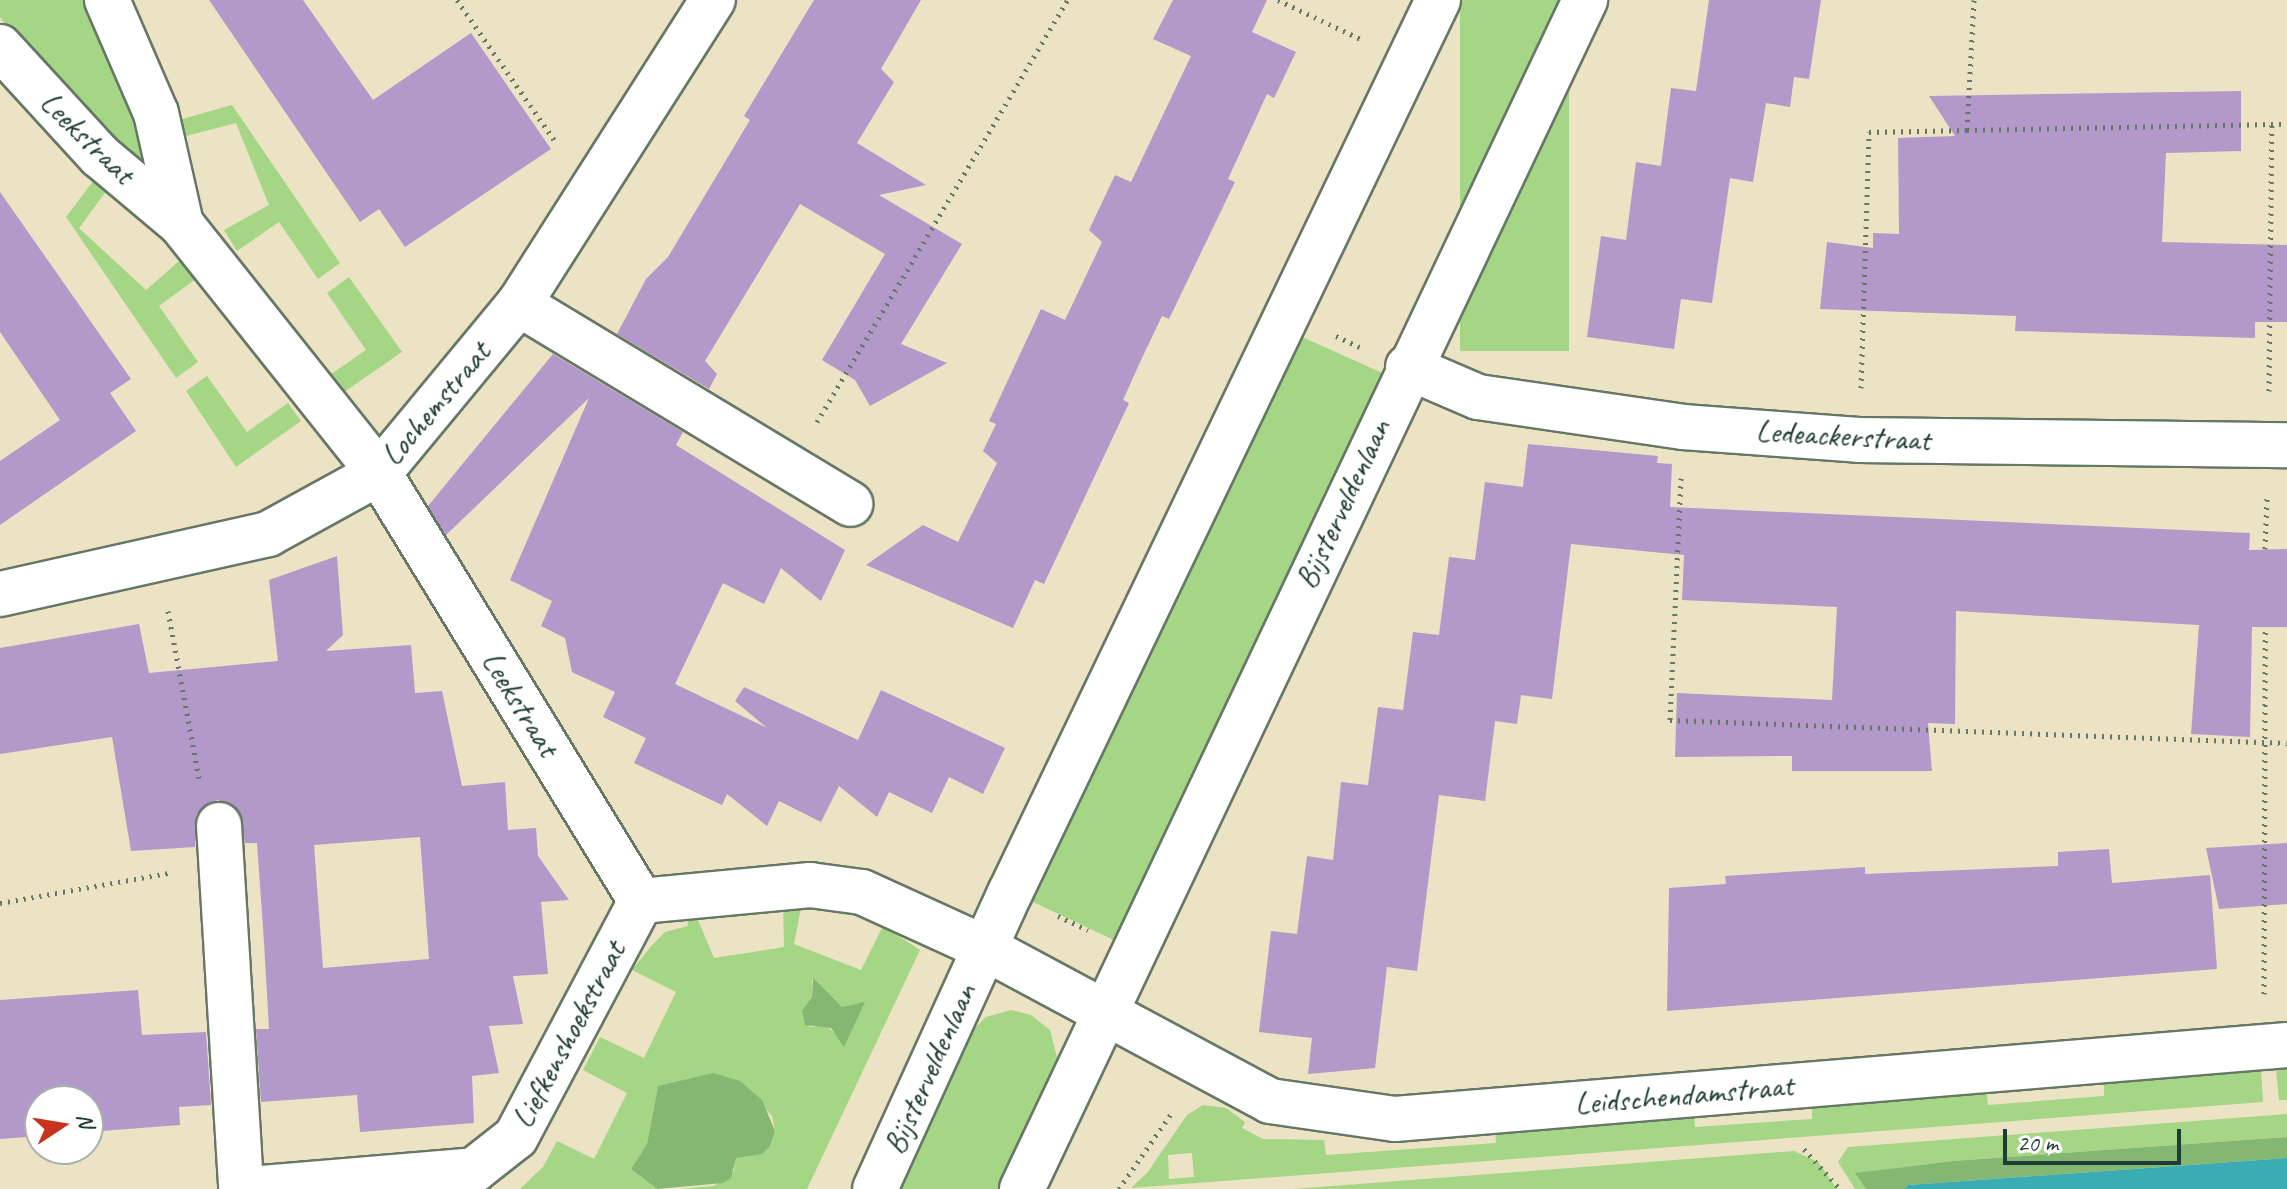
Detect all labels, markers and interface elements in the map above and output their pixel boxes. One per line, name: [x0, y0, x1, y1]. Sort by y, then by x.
street label: Leekstraat: [32, 84, 142, 192]
street label: Lochemstraat: [373, 334, 499, 474]
street label: Ledeackerstraat: [1755, 412, 1931, 460]
street label: Bijsterveldenlaan: [1287, 413, 1399, 595]
street label: Leekstraat: [473, 644, 567, 764]
street label: Liefkenshoekstraat: [504, 935, 634, 1135]
street label: Bijsterveldenlaan: [875, 978, 985, 1160]
street label: Leidschendamstraat: [1573, 1066, 1795, 1124]
north arrow: [24, 1085, 104, 1165]
text: N: [70, 1111, 101, 1130]
scale bar: [2007, 1113, 2185, 1163]
text: 20 m: [2017, 1128, 2058, 1158]

